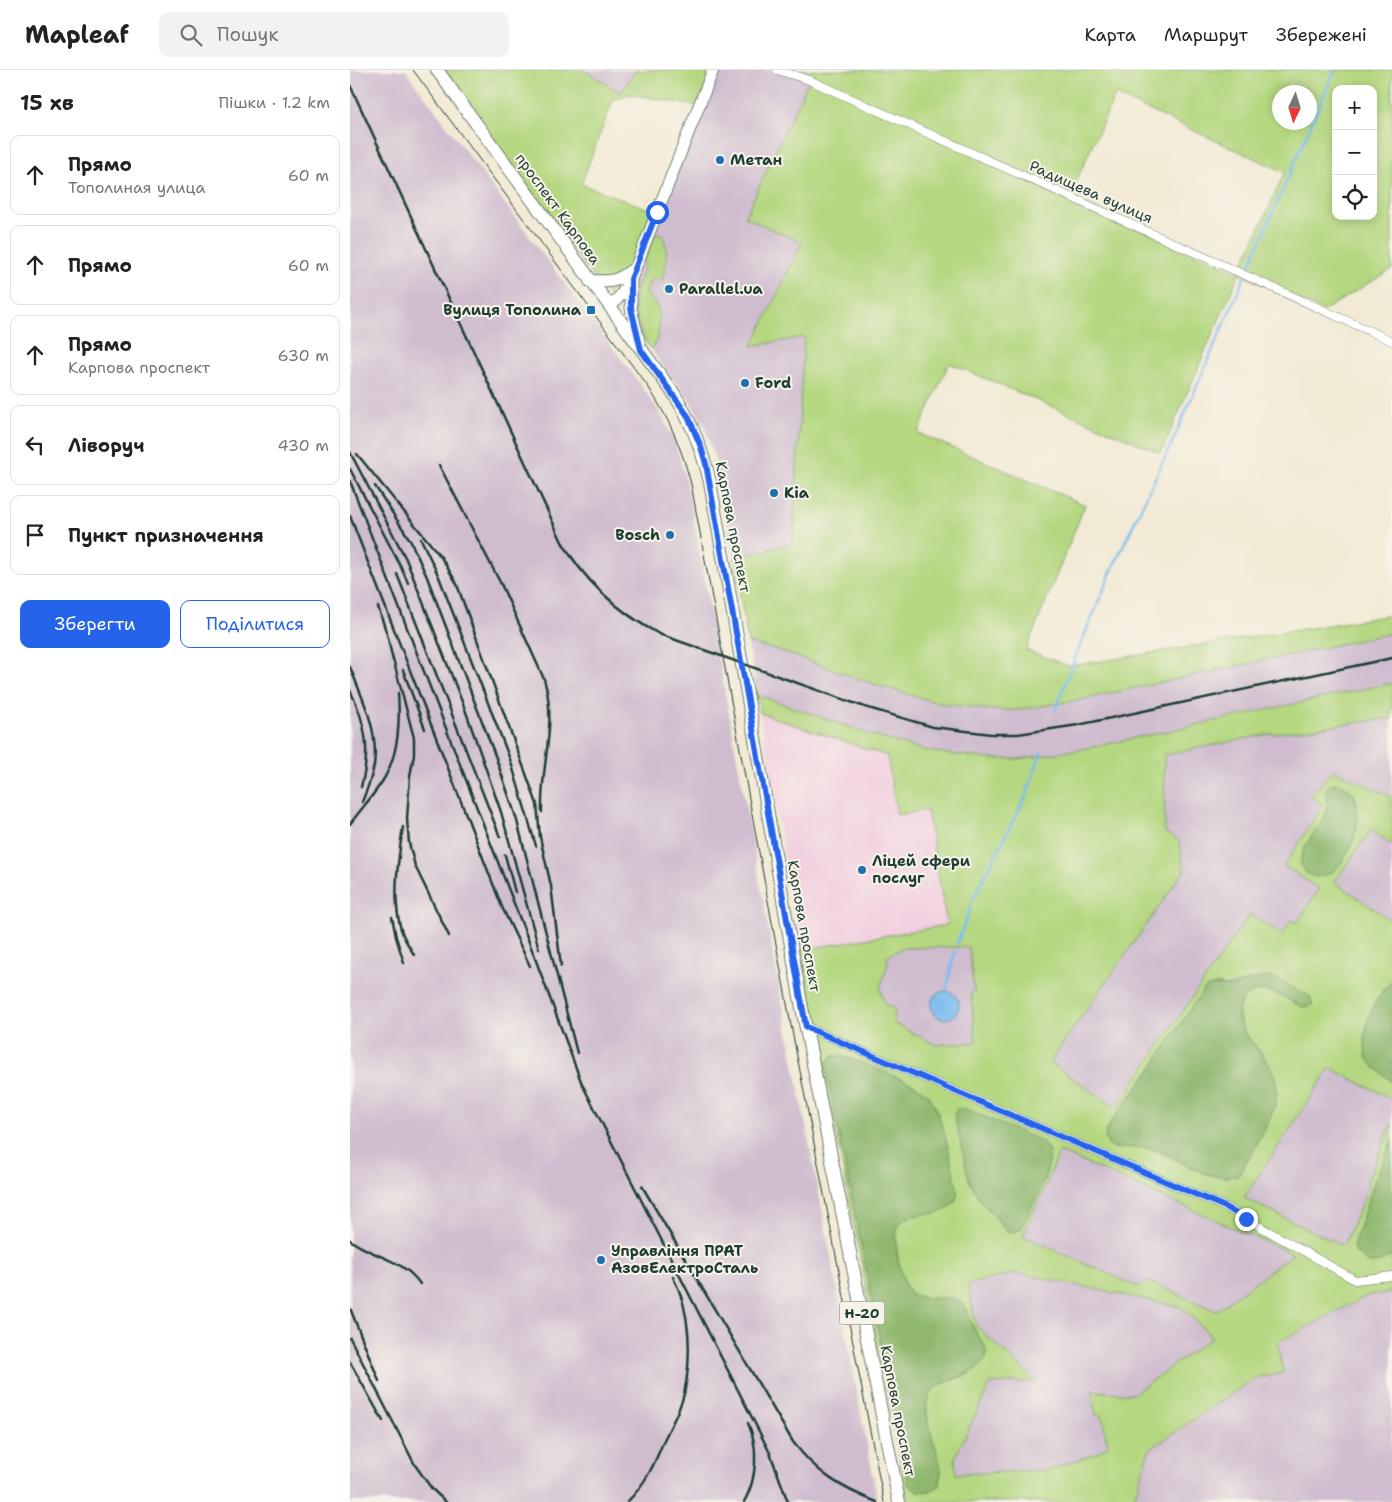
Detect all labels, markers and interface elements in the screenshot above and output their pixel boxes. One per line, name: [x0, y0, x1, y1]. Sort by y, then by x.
search box: [159, 12, 509, 57]
text: Mapleaf: [25, 19, 129, 51]
icon: search: [177, 21, 205, 49]
text: Пошук: [217, 22, 279, 47]
text: Карта: [1084, 23, 1136, 47]
text: Маршрут: [1164, 23, 1248, 47]
text: Збережені: [1276, 23, 1367, 47]
north arrow: [1272, 85, 1317, 130]
map controls: [1332, 85, 1377, 220]
button: +: [1332, 85, 1377, 130]
text: 15 хв: [20, 89, 74, 117]
text: Пішки · 1.2 km: [218, 92, 330, 113]
button: −: [1332, 130, 1377, 175]
street label: проспект Карпова: [511, 149, 606, 269]
place label: Метан: [730, 150, 782, 170]
text: Прямо: [68, 152, 132, 177]
marker: Метан: [714, 154, 726, 166]
street label: Радищева вулиця: [1026, 156, 1156, 228]
icon: ahead: [21, 161, 49, 189]
text: 60 m: [288, 165, 329, 186]
button: locate: [1332, 175, 1377, 220]
text: Тополиная улица: [68, 177, 205, 198]
route start: [646, 201, 669, 224]
icon: ahead: [21, 251, 49, 279]
text: Прямо: [68, 253, 132, 278]
text: 60 m: [288, 255, 329, 276]
place label: Parallel.ua: [679, 279, 764, 299]
marker: Parallel.ua: [663, 283, 675, 295]
place label: Вулиця Тополина: [443, 300, 582, 320]
marker: Вулиця Тополина: [585, 304, 597, 316]
text: Прямо: [68, 332, 132, 357]
icon: ahead: [21, 341, 49, 369]
text: 630 m: [277, 345, 329, 366]
text: Карпова проспект: [68, 357, 210, 378]
place label: Ford: [755, 373, 791, 393]
marker: Ford: [739, 377, 751, 389]
icon: left: [21, 431, 49, 459]
text: Ліворуч: [68, 433, 144, 458]
text: 430 m: [278, 435, 329, 456]
street label: Карпова проспект: [710, 460, 756, 595]
place label: Kia: [784, 483, 810, 503]
marker: Kia: [768, 487, 780, 499]
icon: arrive: [21, 521, 49, 549]
text: Пункт призначення: [68, 523, 264, 548]
place label: Bosch: [615, 525, 660, 545]
marker: Bosch: [664, 529, 676, 541]
button: Зберегти: [20, 600, 170, 648]
button: Поділитися: [180, 600, 330, 648]
place label: Ліцей сфери послуг: [872, 851, 971, 888]
street label: Карпова проспект: [783, 859, 825, 994]
marker: Ліцей сфери послуг: [856, 864, 868, 876]
route end: [1235, 1208, 1258, 1231]
place label: Управління ПРАТ АзовЕлектроСталь: [611, 1241, 758, 1278]
marker: Управління ПРАТ АзовЕлектроСталь: [595, 1254, 607, 1266]
road number: Н-20: [840, 1302, 884, 1324]
street label: Карпова проспект: [875, 1344, 921, 1479]

